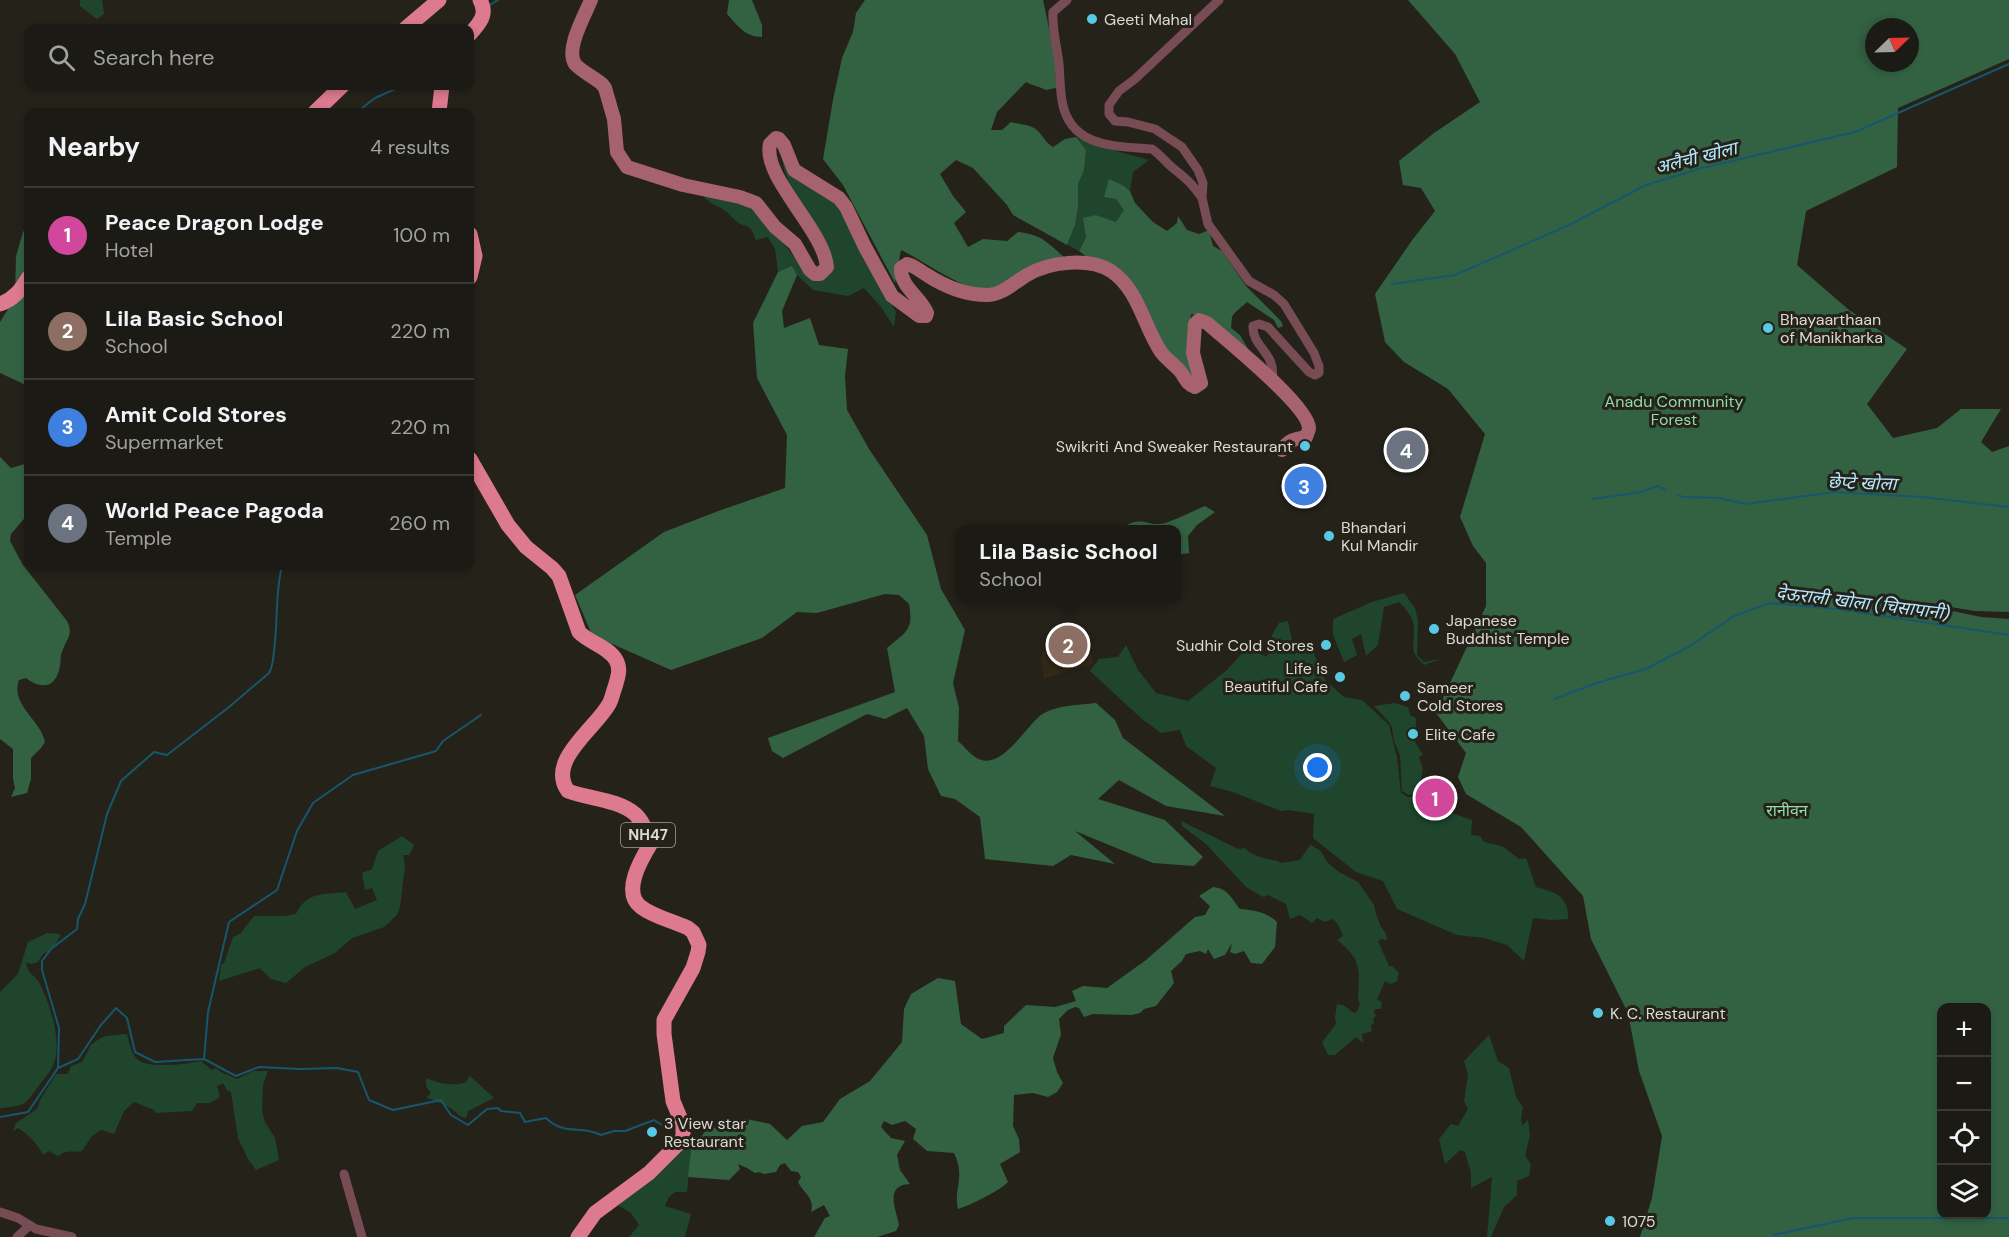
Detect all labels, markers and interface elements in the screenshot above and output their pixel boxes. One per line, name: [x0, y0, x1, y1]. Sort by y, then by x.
place label: Geeti Mahal: [1104, 9, 1192, 30]
marker: Geeti Mahal: [1085, 12, 1099, 26]
north arrow: [1865, 18, 1919, 72]
search box: [24, 24, 474, 90]
icon: search: [45, 41, 78, 74]
text: Search here: [93, 43, 214, 72]
text: Nearby: [48, 130, 140, 164]
text: 4 results: [370, 134, 450, 160]
water label: अलैची खोला: [1653, 135, 1743, 180]
text: Peace Dragon Lodge: [105, 208, 324, 237]
text: 1: [64, 222, 71, 248]
text: 100 m: [393, 222, 450, 248]
text: Hotel: [105, 237, 153, 263]
text: Lila Basic School: [105, 304, 283, 333]
place label: Bhayaarthaan of Manikharka: [1780, 309, 1883, 348]
text: 2: [62, 318, 73, 344]
text: 220 m: [390, 318, 450, 344]
marker: Bhayaarthaan of Manikharka: [1761, 321, 1775, 335]
text: School: [105, 333, 168, 359]
park label: Anadu Community Forest: [1605, 391, 1743, 430]
text: Amit Cold Stores: [105, 400, 287, 429]
text: 3: [61, 414, 74, 440]
text: 220 m: [390, 414, 450, 440]
pin: 4: [1386, 428, 1426, 472]
text: Supermarket: [105, 429, 224, 455]
place label: Swikriti And Sweaker Restaurant: [1056, 436, 1293, 457]
marker: Swikriti And Sweaker Restaurant: [1298, 439, 1312, 453]
pin: 3: [1284, 464, 1324, 508]
water label: छेप्टे खोला: [1827, 470, 1900, 496]
text: World Peace Pagoda: [105, 496, 324, 525]
text: 4: [61, 510, 74, 536]
text: 260 m: [389, 510, 450, 536]
place label: Bhandari Kul Mandir: [1341, 517, 1418, 556]
text: Temple: [105, 525, 172, 551]
popup: [956, 525, 1181, 603]
marker: Bhandari Kul Mandir: [1322, 529, 1336, 543]
text: Lila Basic School: [979, 537, 1158, 566]
text: School: [979, 566, 1042, 592]
water label: देऊराली खोला (चिसापानी): [1775, 580, 1952, 626]
place label: Japanese Buddhist Temple: [1446, 610, 1570, 649]
pin: 2: [1048, 622, 1088, 668]
marker: Japanese Buddhist Temple: [1427, 622, 1441, 636]
place label: Sudhir Cold Stores: [1176, 635, 1314, 656]
marker: Sudhir Cold Stores: [1319, 638, 1333, 652]
place label: Life is Beautiful Cafe: [1224, 658, 1328, 697]
marker: Life is Beautiful Cafe: [1333, 670, 1347, 684]
place label: Sameer Cold Stores: [1417, 677, 1503, 716]
marker: Sameer Cold Stores: [1398, 689, 1412, 703]
place label: Elite Cafe: [1425, 724, 1495, 745]
marker: Elite Cafe: [1406, 727, 1420, 741]
your location: [1303, 753, 1332, 782]
pin: 1: [1416, 776, 1454, 820]
park label: रानीवन: [1766, 800, 1809, 821]
road number: NH47: [621, 823, 675, 847]
place label: K. C. Restaurant: [1610, 1003, 1726, 1024]
map controls: [1937, 1003, 1991, 1219]
button: +: [1937, 1003, 1991, 1057]
marker: K. C. Restaurant: [1591, 1006, 1605, 1020]
button: −: [1937, 1057, 1991, 1111]
button: locate: [1937, 1111, 1991, 1165]
place label: 3 View star Restaurant: [664, 1113, 746, 1152]
marker: 3 View star Restaurant: [645, 1125, 659, 1139]
button: layers: [1937, 1165, 1991, 1219]
place label: 1075: [1622, 1211, 1656, 1232]
marker: 1075: [1603, 1214, 1617, 1228]

